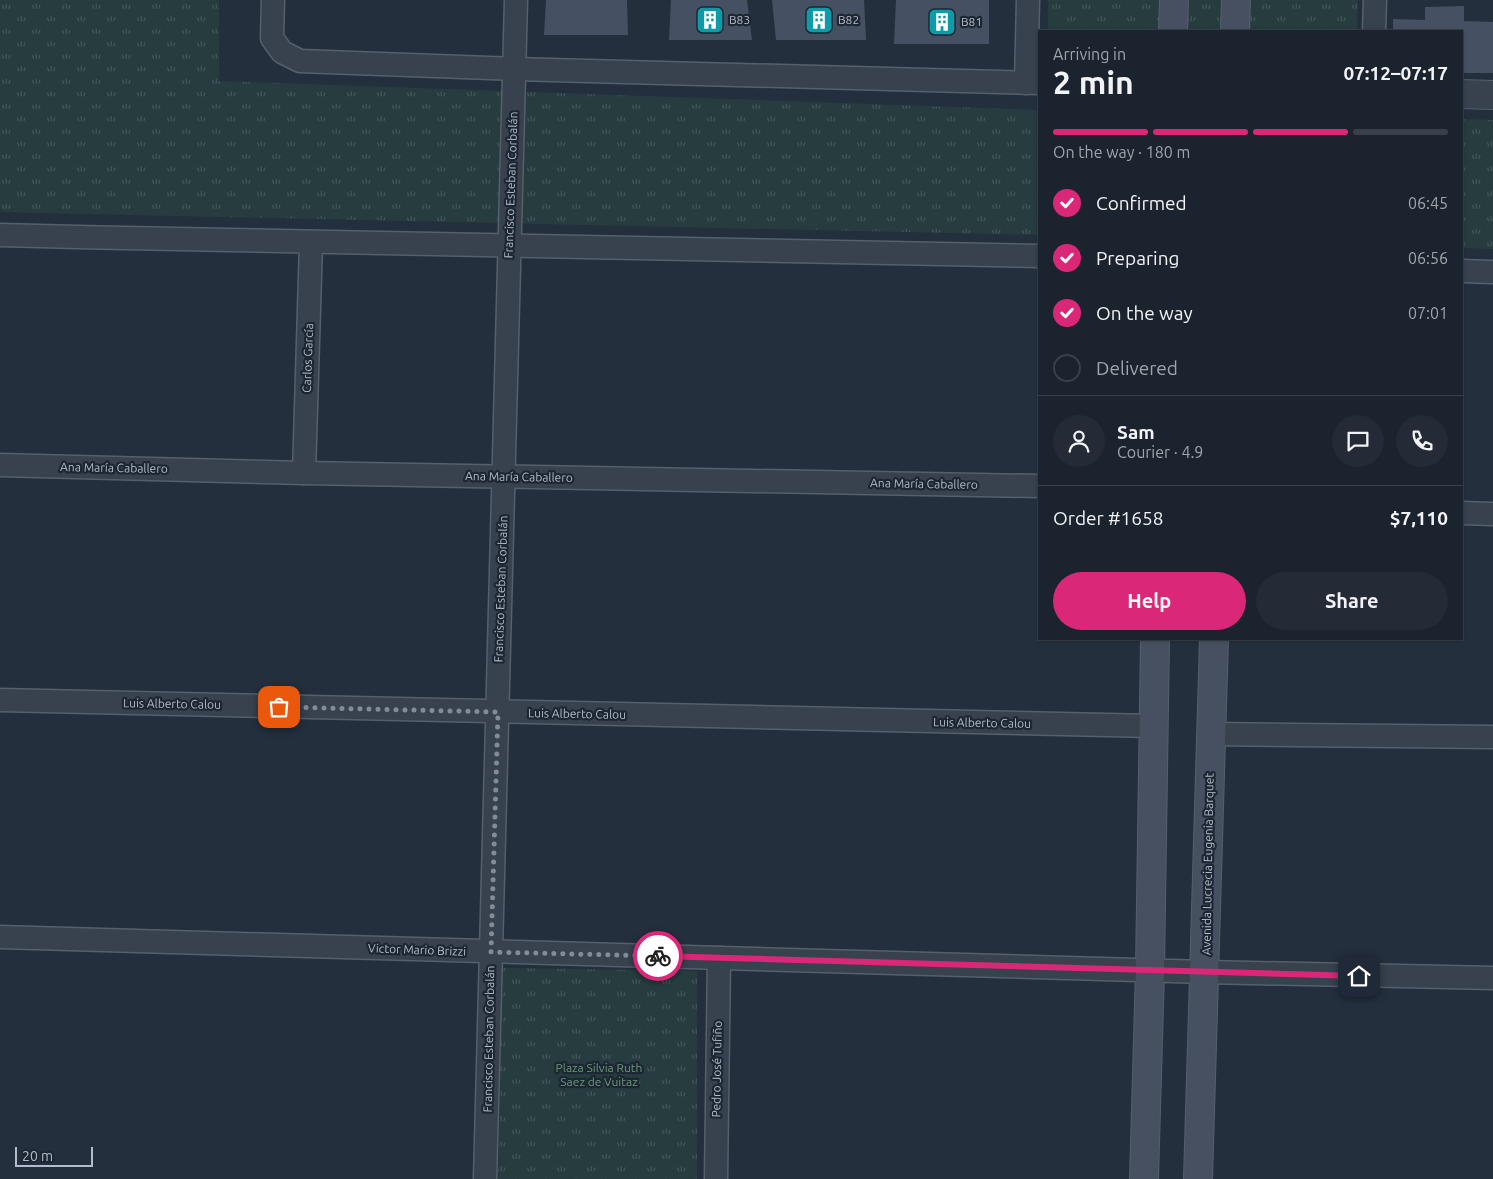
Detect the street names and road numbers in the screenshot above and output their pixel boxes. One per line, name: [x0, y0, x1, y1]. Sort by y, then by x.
street label: Francisco Esteban Corbalán: [501, 111, 520, 259]
street label: Carlos García: [300, 323, 315, 393]
street label: Ana María Caballero: [60, 460, 168, 475]
street label: Ana María Caballero: [465, 469, 573, 484]
street label: Ana María Caballero: [870, 476, 978, 491]
street label: Francisco Esteban Corbalán: [491, 515, 510, 663]
street label: Luis Alberto Calou: [123, 696, 221, 711]
street label: Luis Alberto Calou: [528, 706, 626, 721]
street label: Luis Alberto Calou: [933, 715, 1031, 730]
street label: Avenida Lucrecia Eugenia Barquet: [1199, 773, 1216, 955]
street label: Victor Mario Brizzi: [368, 941, 466, 958]
street label: Francisco Esteban Corbalán: [481, 965, 496, 1113]
street label: Pedro José Tufiño: [709, 1020, 724, 1118]

